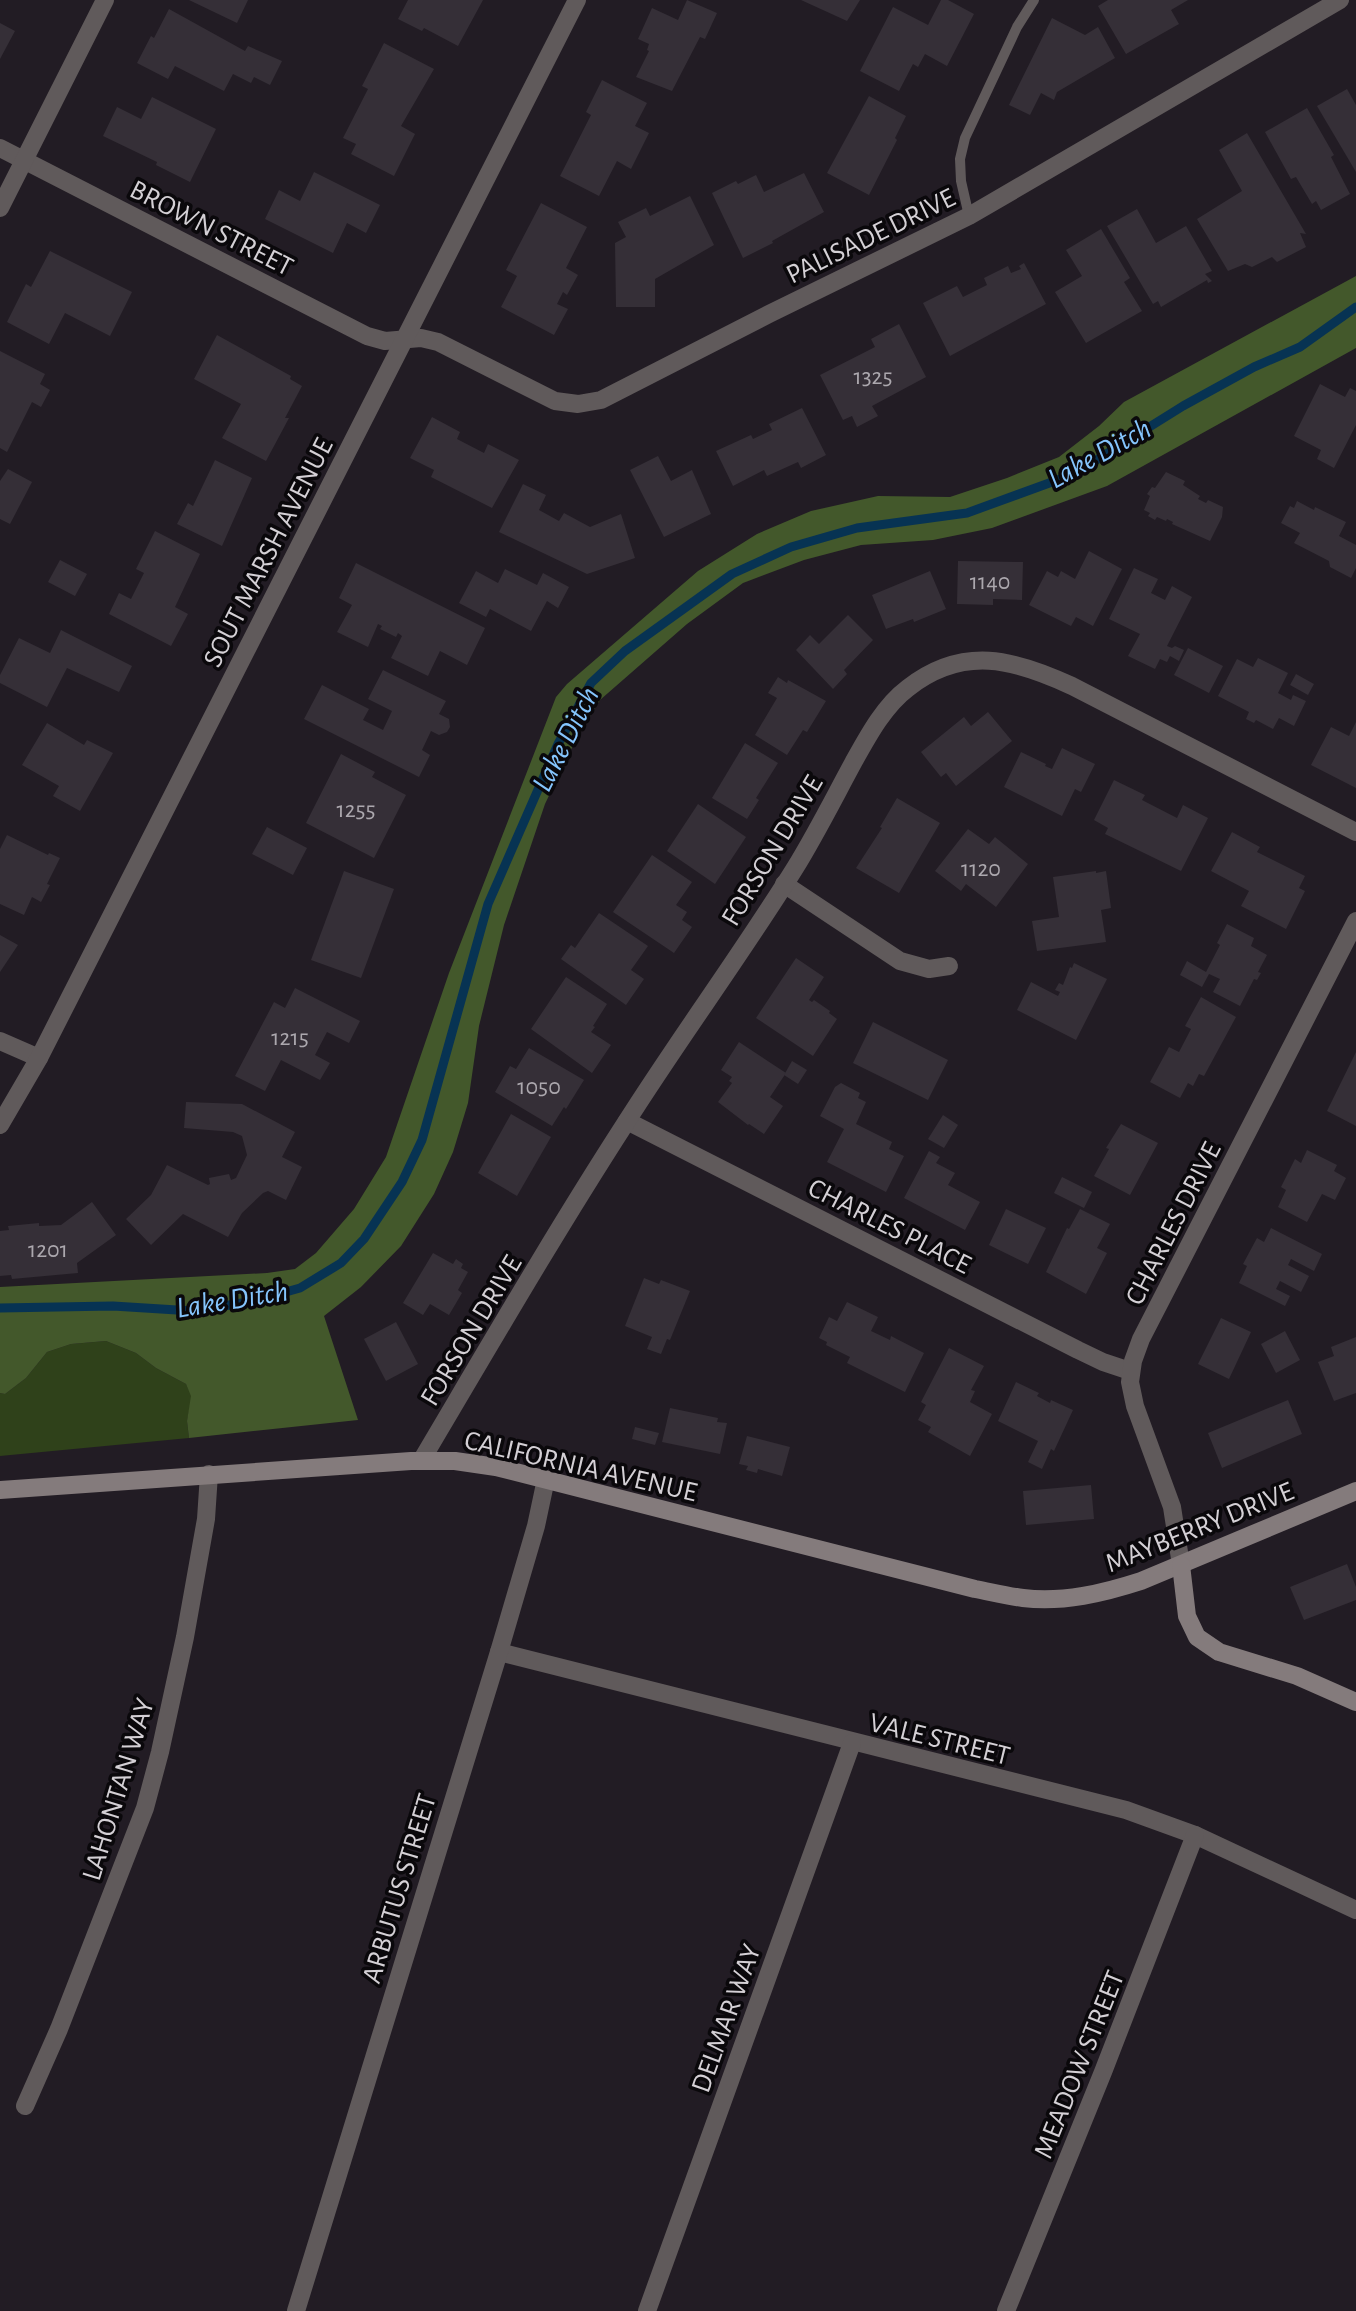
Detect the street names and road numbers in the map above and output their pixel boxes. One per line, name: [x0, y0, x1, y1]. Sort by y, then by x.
street label: BROWN STREET: [125, 176, 297, 282]
street label: PALISADE DRIVE: [782, 184, 960, 290]
street label: SOUT MARSH AVENUE: [199, 434, 339, 672]
street label: FORSON DRIVE: [717, 771, 829, 931]
street label: CHARLES DRIVE: [1121, 1138, 1227, 1310]
street label: CHARLES PLACE: [803, 1174, 975, 1280]
street label: FORSON DRIVE: [416, 1251, 528, 1411]
street label: CALIFORNIA AVENUE: [462, 1427, 700, 1507]
street label: MAYBERRY DRIVE: [1102, 1477, 1298, 1578]
street label: LAHONTAN WAY: [78, 1695, 160, 1884]
street label: VALE STREET: [866, 1709, 1013, 1771]
street label: ARBUTUS STREET: [358, 1790, 442, 1986]
street label: DELMAR WAY: [687, 1941, 767, 2097]
street label: MEADOW STREET: [1029, 1967, 1130, 2163]

